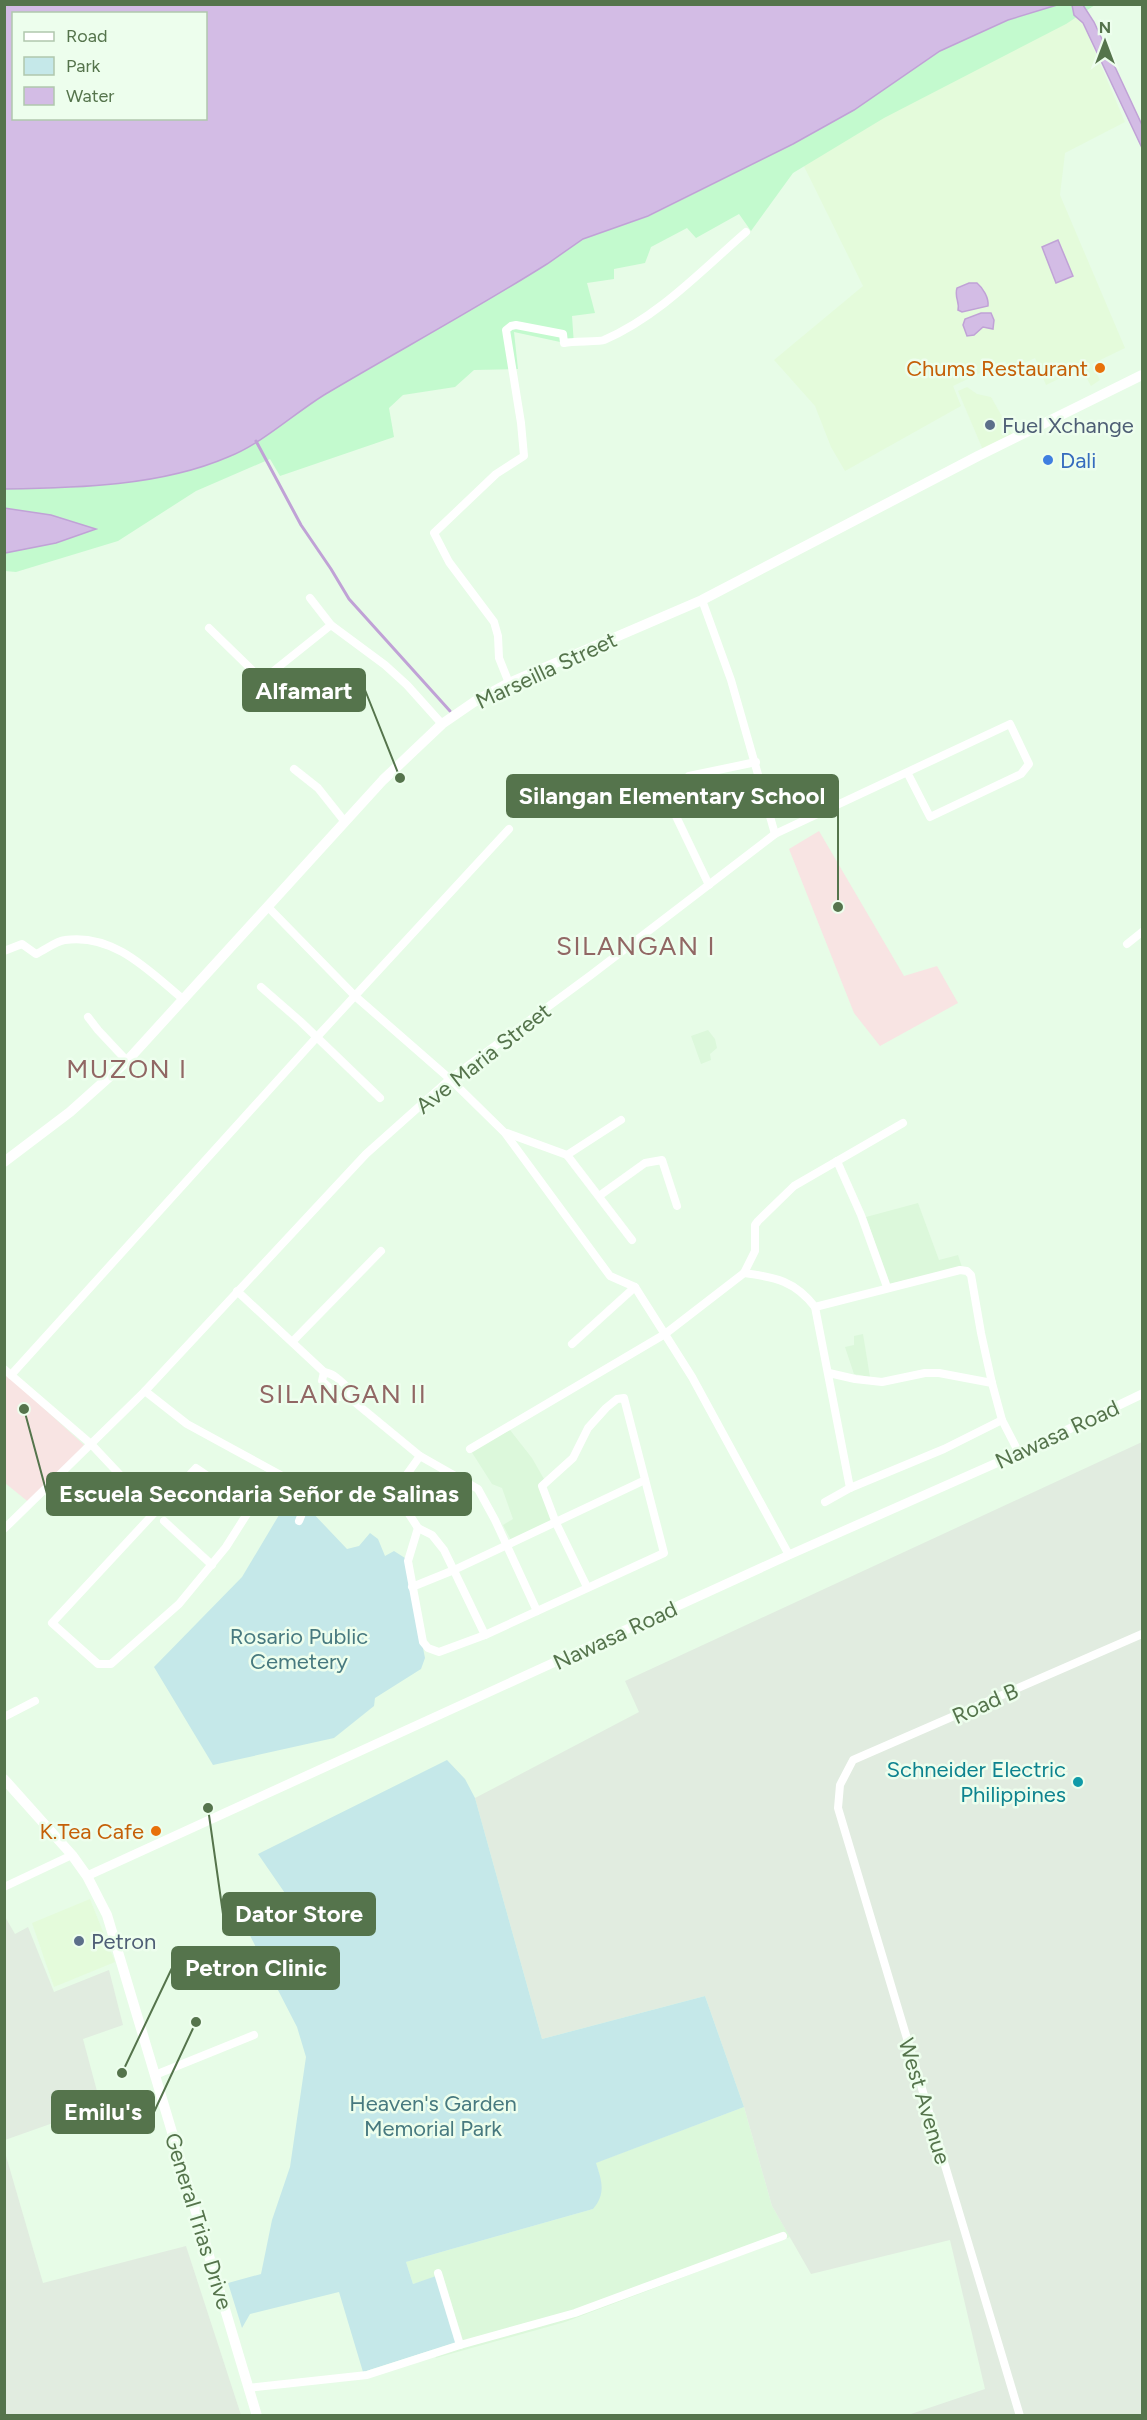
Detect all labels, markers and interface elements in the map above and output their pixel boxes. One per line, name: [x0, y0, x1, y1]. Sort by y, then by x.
legend: [12, 12, 207, 120]
north arrow: [1075, 12, 1135, 72]
text: N: [1099, 18, 1111, 37]
text: Road: [66, 25, 107, 47]
text: Park: [66, 55, 101, 77]
text: Water: [66, 85, 114, 107]
place label: Chums Restaurant: [906, 355, 1088, 382]
marker: Chums Restaurant: [1093, 361, 1107, 375]
place label: Fuel Xchange: [1002, 412, 1134, 439]
marker: Fuel Xchange: [983, 418, 997, 432]
place label: Dali: [1060, 447, 1096, 474]
marker: Dali: [1041, 453, 1055, 467]
street label: Marseilla Street: [471, 626, 621, 715]
callout: Alfamart: [243, 669, 365, 711]
text: Alfamart: [255, 676, 353, 705]
callout: Silangan Elementary School: [507, 775, 838, 817]
text: Silangan Elementary School: [519, 781, 825, 810]
district label: SILANGAN I: [556, 930, 716, 962]
street label: Ave Maria Street: [410, 997, 556, 1119]
district label: MUZON I: [66, 1053, 188, 1085]
district label: SILANGAN II: [259, 1378, 427, 1410]
street label: Nawasa Road: [991, 1394, 1124, 1475]
callout: Escuela Secondaria Señor de Salinas: [47, 1473, 471, 1515]
text: Escuela Secondaria Señor de Salinas: [59, 1479, 459, 1508]
street label: Nawasa Road: [549, 1595, 682, 1676]
park label: Rosario Public Cemetery: [230, 1623, 368, 1675]
street label: Road B: [948, 1677, 1022, 1730]
place label: Schneider Electric Philippines: [887, 1756, 1066, 1808]
marker: Schneider Electric Philippines: [1071, 1775, 1085, 1789]
place label: K.Tea Cafe: [39, 1818, 144, 1845]
marker: K.Tea Cafe: [149, 1824, 163, 1838]
callout: Dator Store: [223, 1893, 375, 1935]
text: Dator Store: [235, 1899, 363, 1928]
place label: Petron: [91, 1928, 156, 1955]
marker: Petron: [72, 1934, 86, 1948]
callout: Petron Clinic: [172, 1947, 339, 1989]
text: Petron Clinic: [185, 1953, 327, 1982]
street label: West Avenue: [893, 2035, 957, 2168]
park label: Heaven's Garden Memorial Park: [349, 2090, 517, 2142]
callout: Emilu's: [52, 2091, 154, 2133]
text: Emilu's: [64, 2097, 142, 2126]
street label: General Trias Drive: [159, 2130, 238, 2313]

